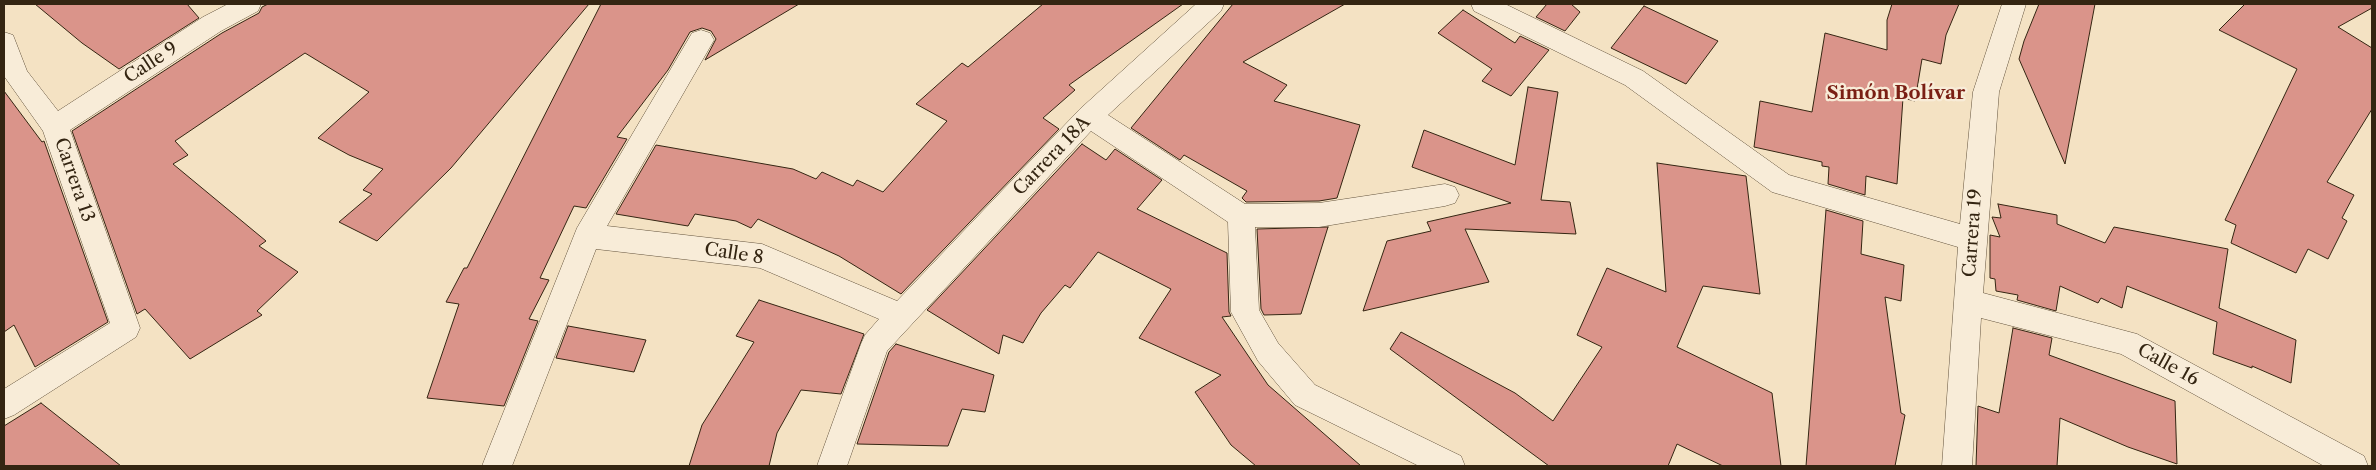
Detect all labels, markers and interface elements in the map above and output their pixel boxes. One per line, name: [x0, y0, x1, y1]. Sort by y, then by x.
street label: Calle 9: [120, 38, 182, 88]
district label: Simón Bolívar: [1827, 83, 1965, 105]
street label: Carrera 18A: [1009, 112, 1095, 200]
street label: Carrera 13: [50, 135, 98, 225]
street label: Carrera 19: [1959, 188, 1987, 278]
street label: Calle 8: [703, 239, 765, 269]
street label: Calle 16: [2133, 339, 2203, 391]

